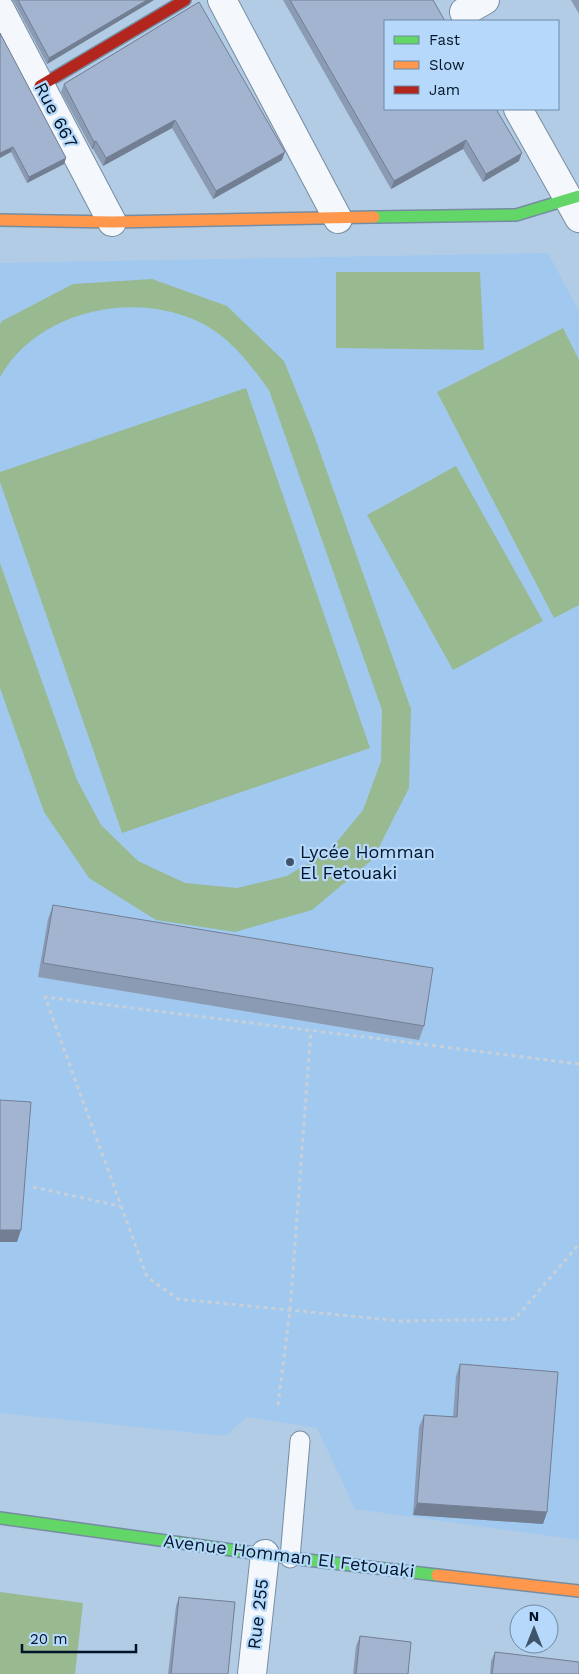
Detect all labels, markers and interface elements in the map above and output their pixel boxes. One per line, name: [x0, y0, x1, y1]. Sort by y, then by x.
legend: [384, 20, 559, 110]
text: Fast: [429, 31, 461, 49]
text: Slow: [429, 56, 465, 74]
street label: Rue 667: [30, 78, 82, 151]
text: Jam: [429, 81, 460, 99]
place label: Lycée Homman El Fetouaki: [300, 841, 435, 883]
marker: Lycée Homman El Fetouaki: [284, 856, 296, 868]
street label: Avenue Homman El Fetouaki: [162, 1530, 416, 1581]
street label: Rue 255: [243, 1577, 272, 1650]
north arrow: [509, 1604, 559, 1654]
text: N: [529, 1608, 539, 1624]
scale bar: [22, 1622, 136, 1654]
text: 20 m: [30, 1630, 68, 1648]

